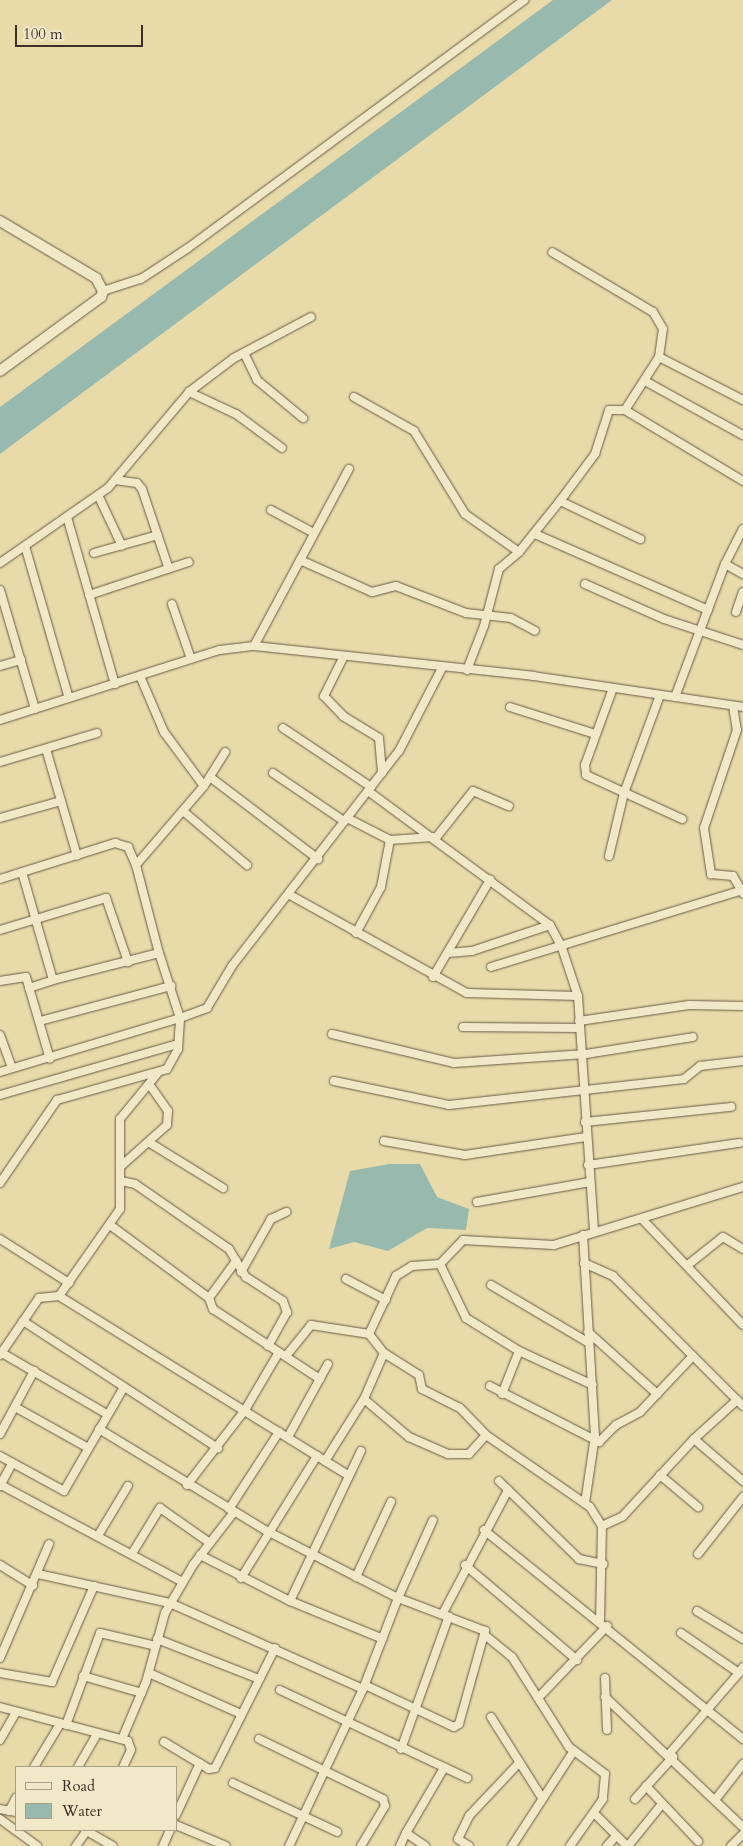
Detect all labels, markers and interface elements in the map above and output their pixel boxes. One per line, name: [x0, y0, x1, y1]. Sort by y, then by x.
scale bar: [18, 15, 145, 47]
text: 100 m: [23, 24, 63, 44]
legend: [15, 1766, 178, 1831]
text: Road: [62, 1776, 95, 1796]
text: Water: [62, 1801, 102, 1821]

